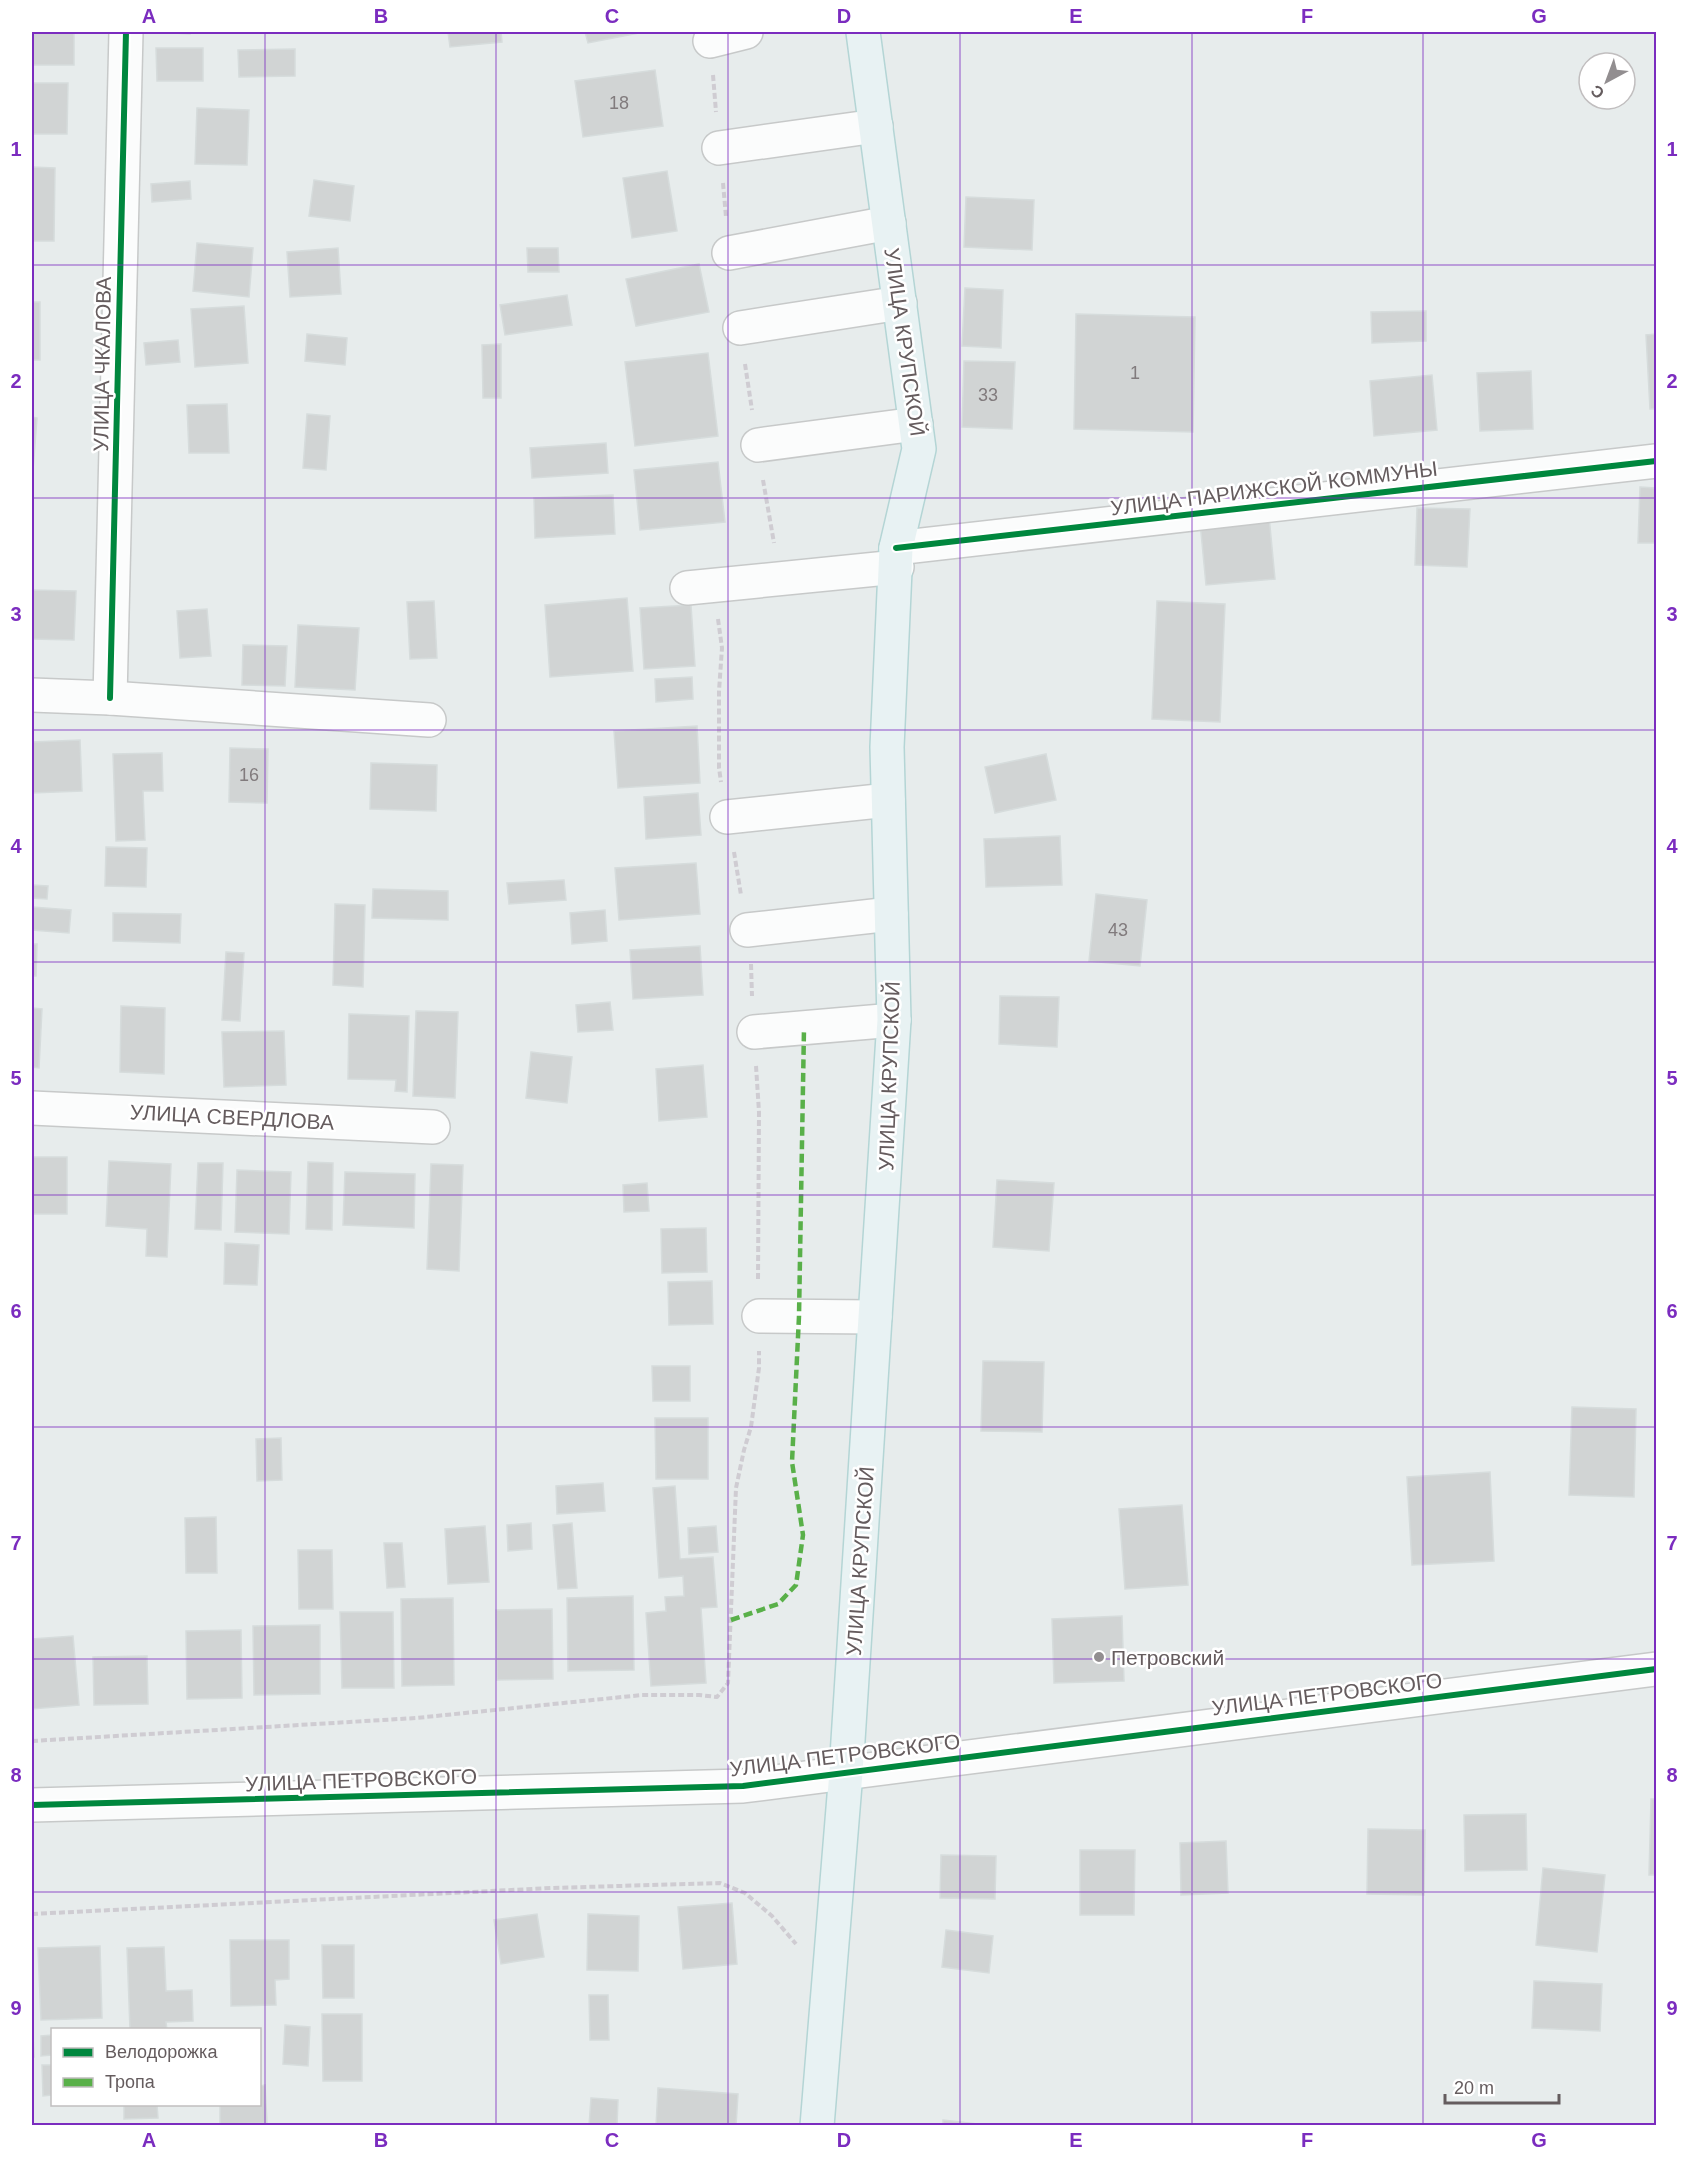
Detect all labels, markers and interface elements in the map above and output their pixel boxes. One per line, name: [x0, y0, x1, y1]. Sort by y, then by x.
text: A: [142, 5, 156, 27]
text: B: [374, 5, 388, 27]
text: C: [605, 5, 619, 27]
text: D: [837, 5, 851, 27]
text: E: [1069, 5, 1083, 27]
text: F: [1301, 5, 1313, 27]
text: G: [1531, 5, 1547, 27]
north arrow: [1577, 51, 1637, 111]
text: С: [1587, 81, 1607, 102]
house number: 18: [609, 93, 629, 113]
text: 1: [10, 138, 22, 160]
text: 1: [1666, 138, 1678, 160]
street label: УЛИЦА КРУПСКОЙ: [880, 246, 930, 438]
street label: УЛИЦА ЧКАЛОВА: [89, 276, 115, 452]
house number: 1: [1130, 363, 1140, 383]
text: 2: [10, 370, 22, 392]
text: 2: [1666, 370, 1678, 392]
house number: 33: [978, 385, 998, 405]
street label: УЛИЦА ПАРИЖСКОЙ КОММУНЫ: [1109, 457, 1439, 519]
text: 3: [10, 603, 22, 625]
text: 3: [1666, 603, 1678, 625]
house number: 16: [239, 765, 259, 785]
text: 4: [10, 835, 22, 857]
text: 4: [1666, 835, 1678, 857]
house number: 43: [1108, 920, 1128, 940]
street label: УЛИЦА КРУПСКОЙ: [874, 981, 904, 1171]
text: 5: [10, 1067, 22, 1089]
text: 5: [1666, 1067, 1678, 1089]
street label: УЛИЦА СВЕРДЛОВА: [129, 1100, 335, 1134]
text: 6: [10, 1300, 22, 1322]
text: 6: [1666, 1300, 1678, 1322]
street label: УЛИЦА КРУПСКОЙ: [842, 1466, 878, 1656]
text: 7: [10, 1532, 22, 1554]
text: 7: [1666, 1532, 1678, 1554]
place label: Петровский: [1111, 1646, 1224, 1669]
marker: Петровский: [1092, 1650, 1106, 1664]
street label: УЛИЦА ПЕТРОВСКОГО: [1210, 1668, 1444, 1720]
street label: УЛИЦА ПЕТРОВСКОГО: [728, 1729, 962, 1781]
text: 8: [10, 1764, 22, 1786]
street label: УЛИЦА ПЕТРОВСКОГО: [245, 1764, 477, 1796]
text: 8: [1666, 1764, 1678, 1786]
text: 9: [10, 1997, 22, 2019]
text: 9: [1666, 1997, 1678, 2019]
legend: [51, 2028, 261, 2106]
text: Велодорожка: [105, 2042, 218, 2062]
scale bar: [1445, 2067, 1559, 2105]
text: Тропа: [105, 2072, 156, 2092]
text: 20 m: [1454, 2078, 1494, 2098]
text: A: [142, 2129, 156, 2151]
text: B: [374, 2129, 388, 2151]
text: C: [605, 2129, 619, 2151]
text: D: [837, 2129, 851, 2151]
text: E: [1069, 2129, 1083, 2151]
text: F: [1301, 2129, 1313, 2151]
text: G: [1531, 2129, 1547, 2151]

